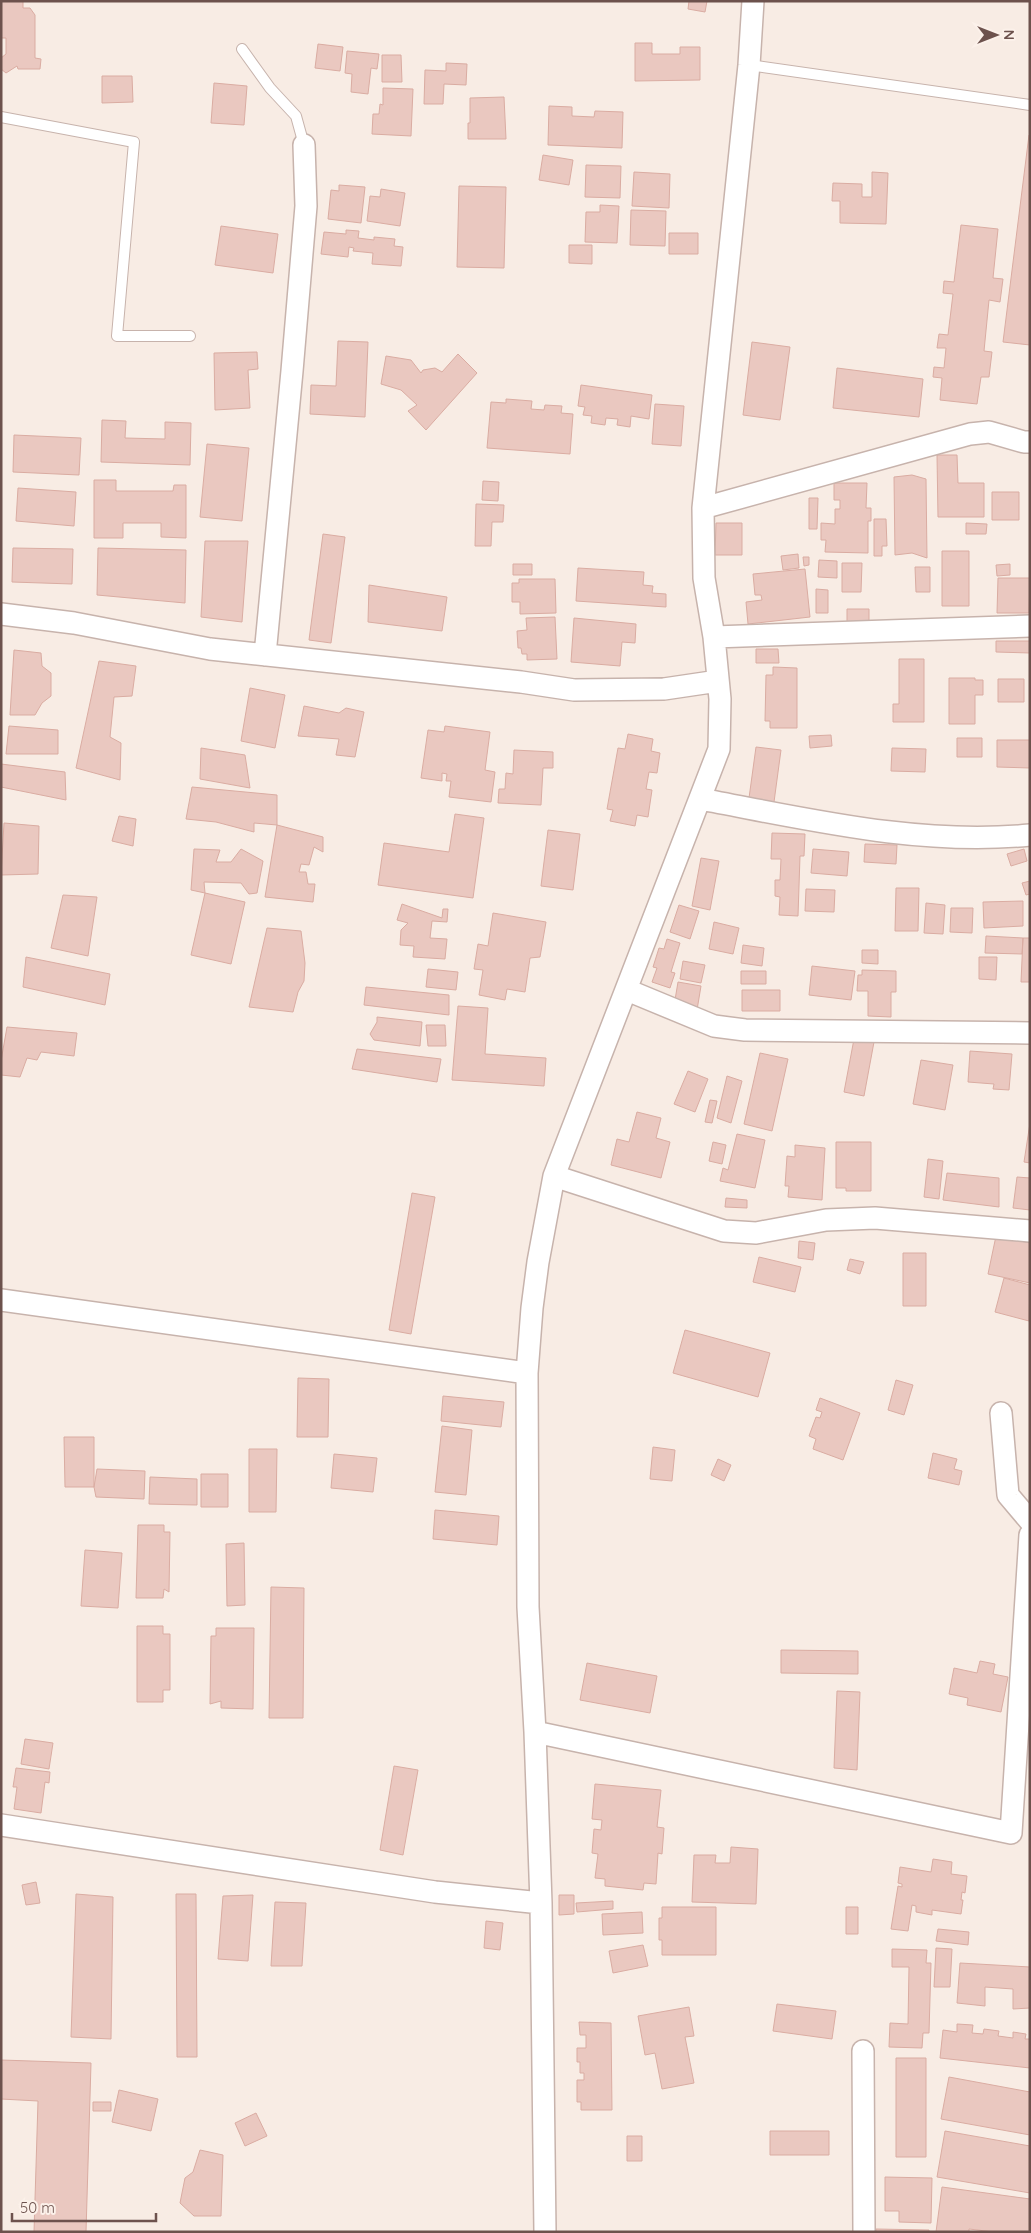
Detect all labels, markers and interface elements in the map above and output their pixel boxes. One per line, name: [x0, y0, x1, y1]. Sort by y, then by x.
north arrow: [971, 10, 1021, 60]
text: N: [1000, 30, 1018, 40]
scale bar: [12, 2190, 156, 2222]
text: 50 m: [20, 2198, 55, 2217]

